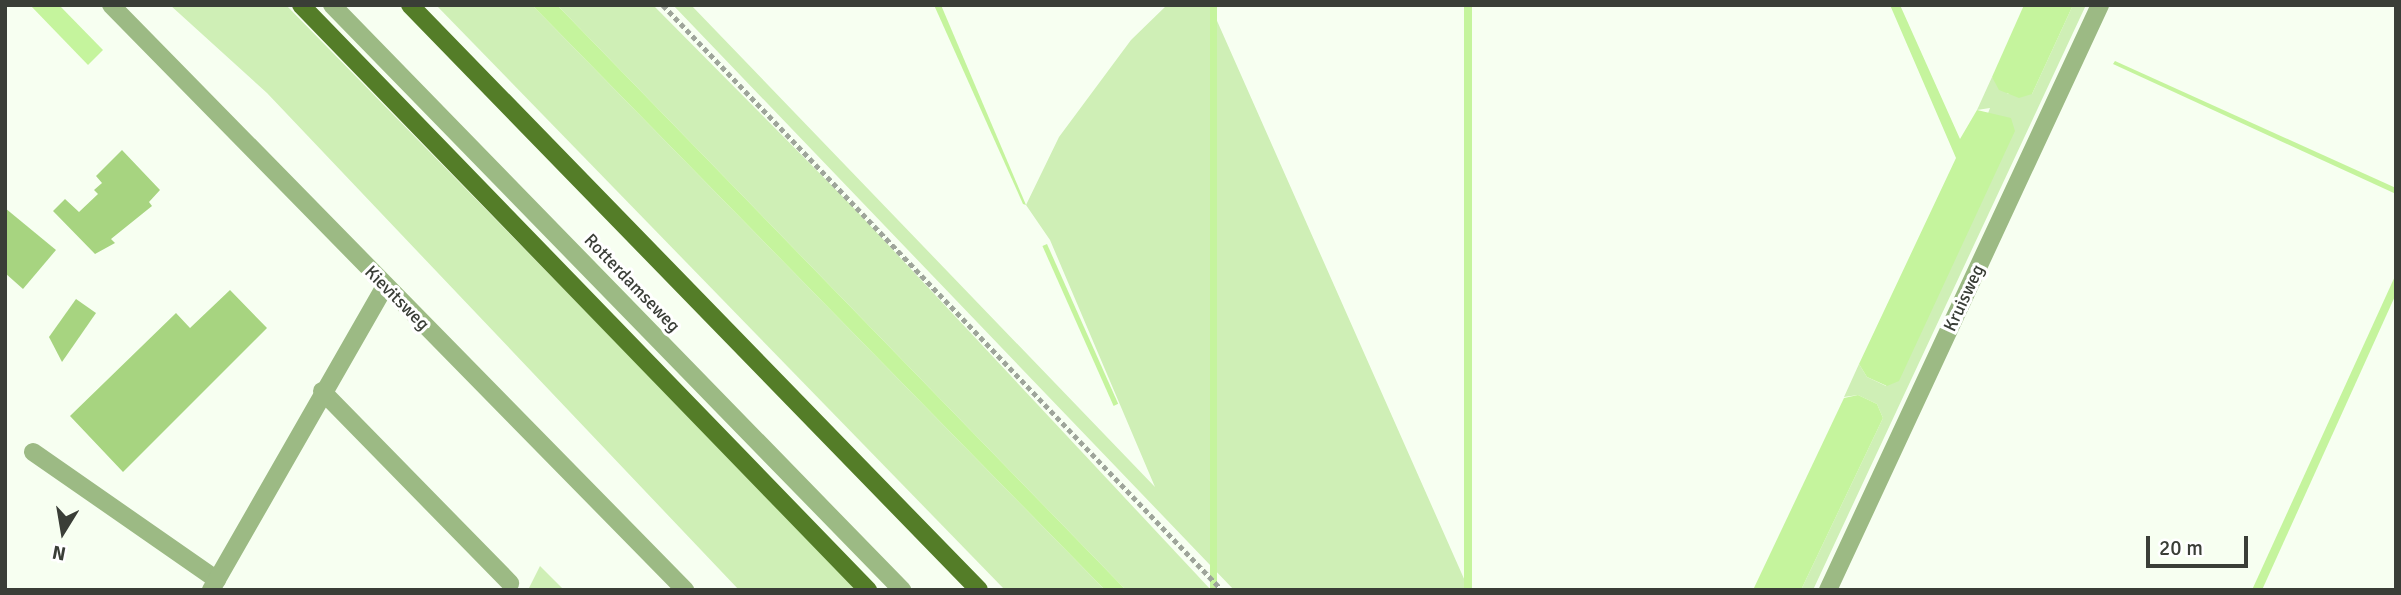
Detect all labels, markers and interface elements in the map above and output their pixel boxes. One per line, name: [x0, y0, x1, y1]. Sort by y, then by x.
street label: Rotterdamseweg: [580, 229, 684, 337]
street label: Kievitsweg: [360, 261, 434, 335]
street label: Kruisweg: [1939, 261, 1989, 335]
north arrow: [28, 497, 98, 567]
scale bar: [2149, 522, 2250, 566]
text: 20 m: [2159, 535, 2203, 561]
text: N: [50, 540, 68, 566]

